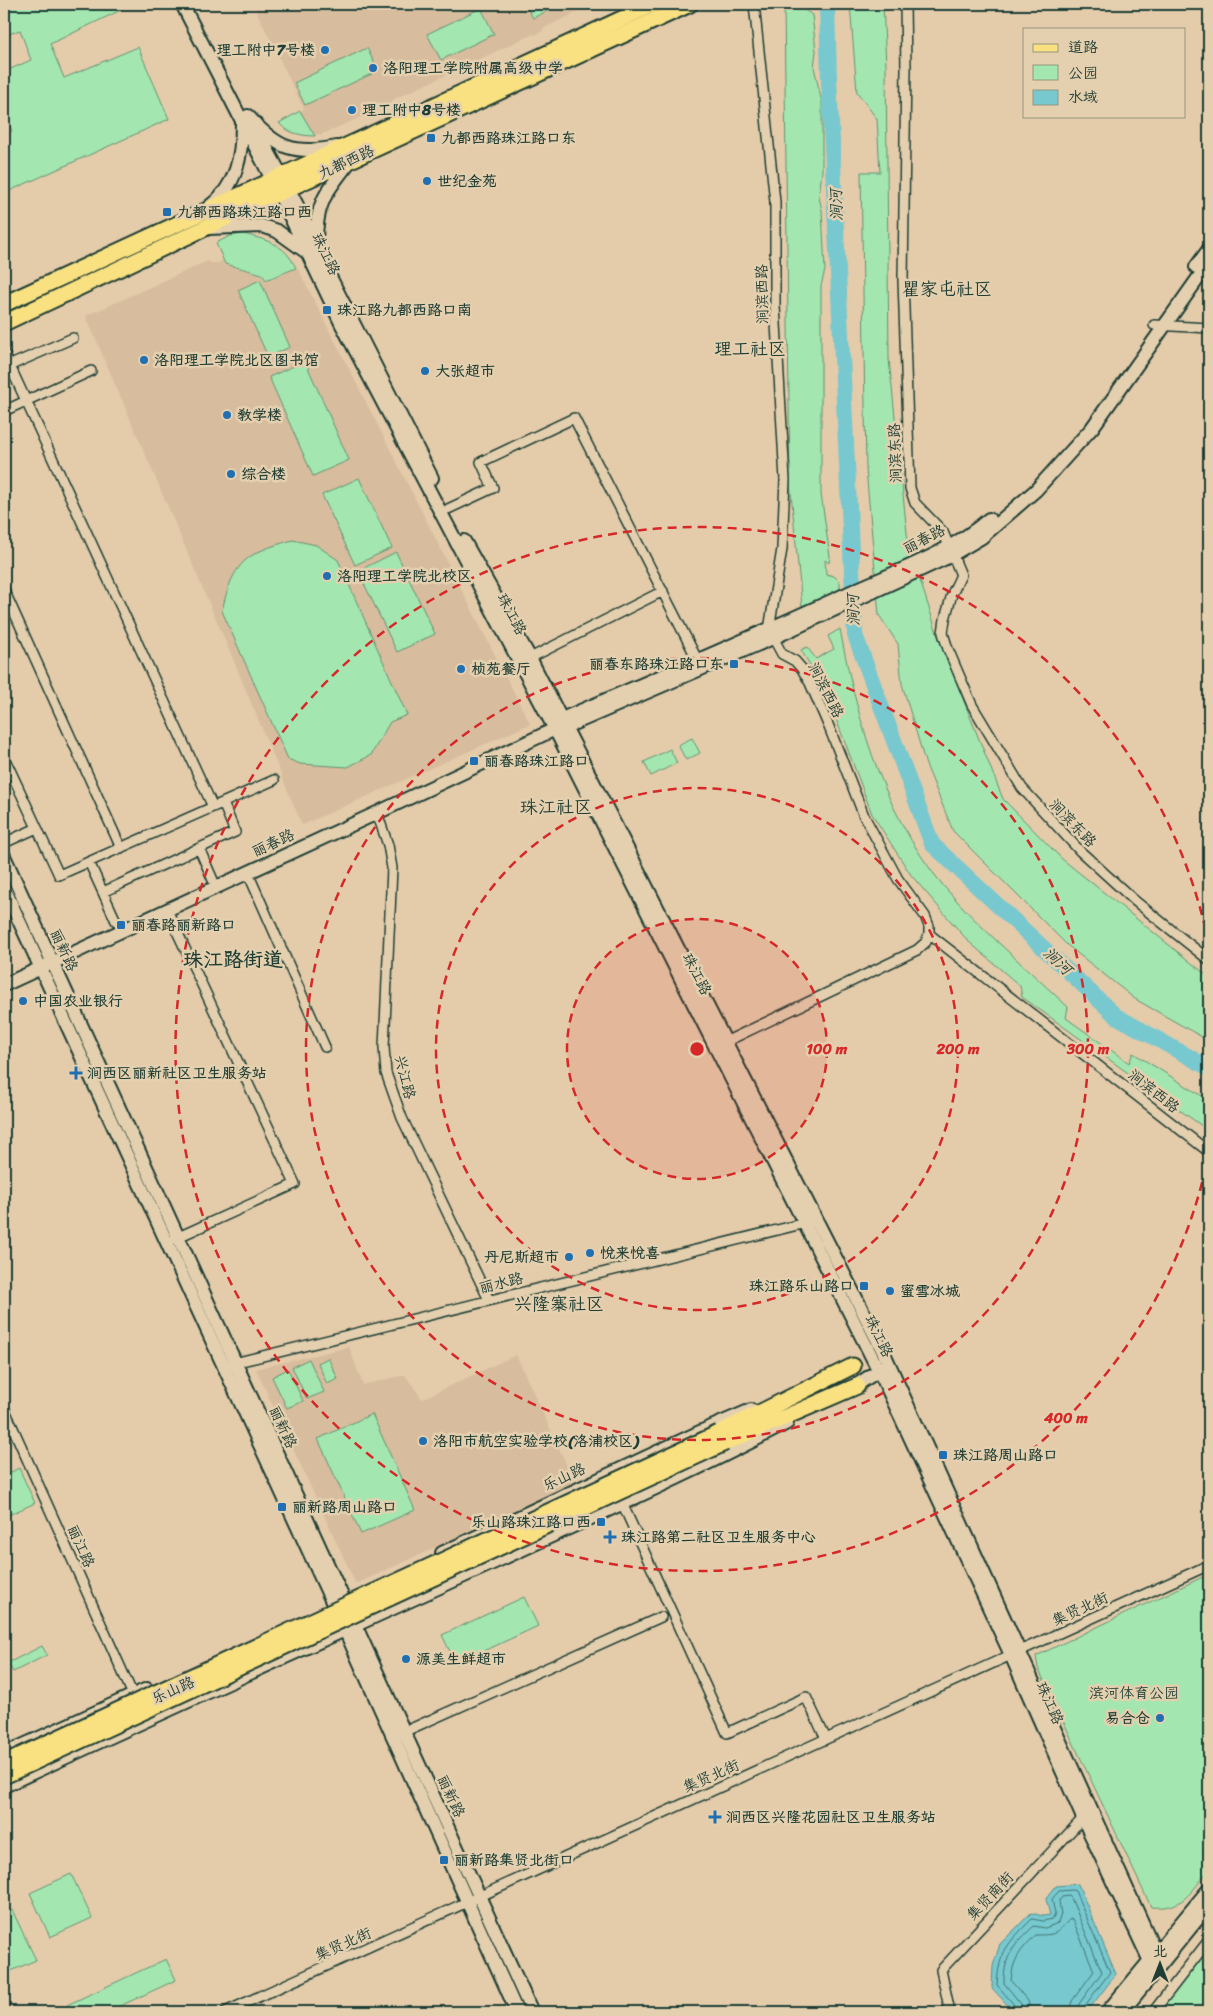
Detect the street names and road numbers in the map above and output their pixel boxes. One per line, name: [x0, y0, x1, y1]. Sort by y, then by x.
street label: 九都西路: [313, 138, 379, 186]
street label: 珠江路: [304, 228, 348, 280]
street label: 涧滨西路: [748, 264, 776, 324]
street label: 涧滨东路: [881, 423, 909, 483]
street label: 丽春路: [898, 517, 950, 561]
street label: 珠江路: [490, 588, 534, 640]
street label: 涧滨西路: [801, 657, 851, 723]
street label: 涧滨东路: [1043, 792, 1103, 854]
street label: 丽春路: [247, 822, 299, 864]
street label: 丽新路: [43, 924, 85, 976]
street label: 珠江路: [675, 948, 719, 1000]
street label: 兴江路: [387, 1052, 423, 1102]
street label: 涧滨西路: [1122, 1062, 1186, 1120]
street label: 丽水路: [476, 1265, 526, 1301]
street label: 珠江路: [857, 1310, 901, 1362]
street label: 丽新路: [262, 1401, 304, 1453]
street label: 乐山路: [538, 1456, 590, 1498]
street label: 丽江路: [60, 1520, 102, 1572]
street label: 集贤北街: [1047, 1585, 1113, 1633]
street label: 乐山路: [147, 1669, 199, 1711]
street label: 珠江路: [1029, 1677, 1071, 1729]
street label: 集贤北街: [678, 1752, 744, 1800]
street label: 丽新路: [430, 1770, 472, 1822]
street label: 集贤南街: [960, 1865, 1020, 1927]
street label: 集贤北街: [310, 1920, 376, 1968]

